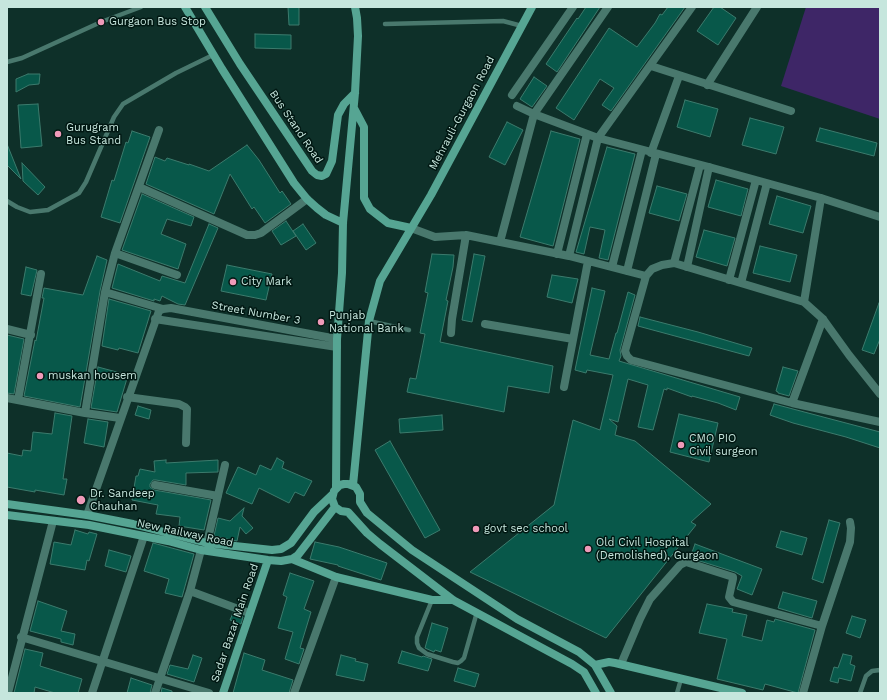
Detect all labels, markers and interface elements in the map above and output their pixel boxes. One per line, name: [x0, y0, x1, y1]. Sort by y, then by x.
place label: Gurgaon Bus Stop: [109, 15, 206, 29]
marker: Gurgaon Bus Stop: [96, 17, 106, 27]
street label: Mehrauli-Gurgaon Road: [426, 54, 498, 172]
street label: Bus Stand Road: [267, 88, 325, 166]
place label: Gurugram Bus Stand: [66, 121, 121, 147]
marker: Gurugram Bus Stand: [53, 129, 63, 139]
place label: City Mark: [241, 275, 292, 289]
marker: City Mark: [228, 277, 238, 287]
street label: Street Number 3: [211, 299, 301, 327]
place label: Punjab National Bank: [329, 309, 404, 335]
marker: Punjab National Bank: [316, 317, 326, 327]
place label: muskan housem: [48, 369, 137, 383]
marker: muskan housem: [35, 371, 45, 381]
place label: CMO PIO Civil surgeon: [689, 432, 758, 458]
marker: CMO PIO Civil surgeon: [676, 440, 686, 450]
place label: Dr. Sandeep Chauhan: [90, 487, 155, 513]
marker: Dr. Sandeep Chauhan: [75, 494, 87, 506]
street label: New Railway Road: [136, 516, 234, 550]
place label: govt sec school: [484, 522, 568, 536]
marker: govt sec school: [471, 524, 481, 534]
place label: Old Civil Hospital (Demolished), Gurgaon: [596, 536, 718, 562]
marker: Old Civil Hospital (Demolished), Gurgaon: [583, 544, 593, 554]
street label: Sadar Bazar Main Road: [209, 562, 261, 684]

